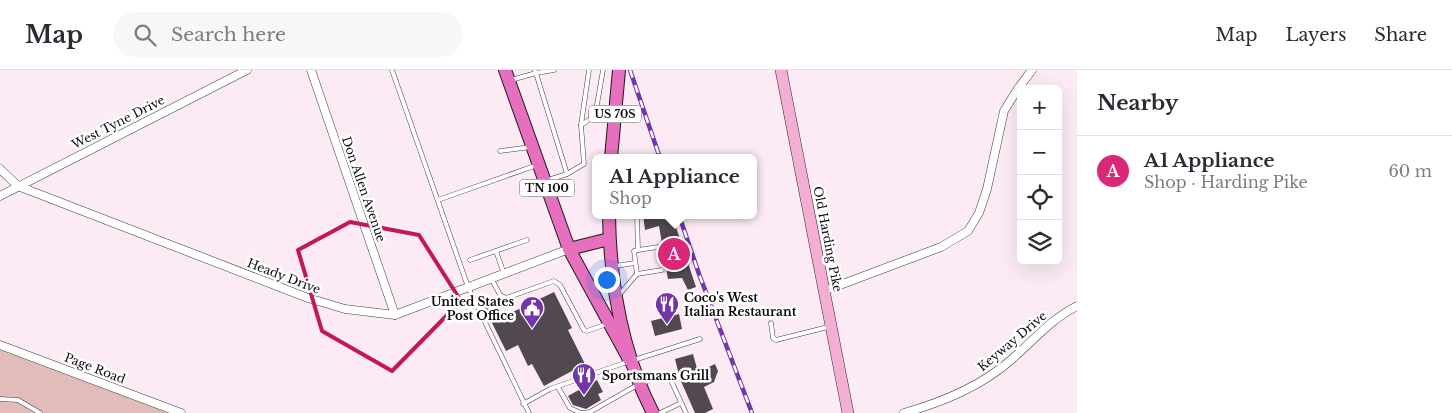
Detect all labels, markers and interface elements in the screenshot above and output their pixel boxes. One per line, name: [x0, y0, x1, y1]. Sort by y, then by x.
search box: [113, 12, 463, 57]
text: Map: [25, 20, 83, 49]
icon: search: [131, 21, 159, 49]
text: Search here: [171, 23, 286, 46]
text: Map: [1216, 24, 1257, 46]
text: Layers: [1285, 24, 1346, 46]
text: Share: [1374, 24, 1427, 46]
map controls: [1017, 85, 1062, 265]
button: +: [1017, 85, 1062, 130]
text: Nearby: [1097, 90, 1178, 116]
street label: West Tyne Drive: [68, 92, 167, 152]
road number: US 70S: [589, 106, 641, 122]
button: −: [1017, 130, 1062, 175]
street label: Don Allen Avenue: [339, 134, 389, 244]
text: A1 Appliance: [1144, 149, 1275, 172]
popup: [592, 154, 757, 219]
text: A: [1107, 161, 1119, 181]
text: 60 m: [1389, 161, 1432, 181]
text: A1 Appliance: [609, 165, 740, 188]
text: Shop · Harding Pike: [1144, 172, 1308, 192]
button: locate: [1017, 175, 1062, 220]
road number: TN 100: [520, 180, 574, 196]
street label: Old Harding Pike: [810, 185, 846, 293]
text: Shop: [609, 188, 652, 208]
button: layers: [1017, 220, 1062, 265]
pin: A: [658, 235, 690, 273]
street label: Heady Drive: [245, 255, 323, 297]
your location: [594, 267, 620, 293]
place label: Coco's West Italian Restaurant: [684, 290, 797, 319]
restaurant icon: Coco's West Italian Restaurant: [654, 291, 680, 325]
place label: United States Post Office: [431, 294, 514, 323]
public building icon: United States Post Office: [519, 295, 545, 329]
street label: Keyway Drive: [975, 308, 1049, 374]
street label: Page Road: [62, 350, 128, 386]
restaurant icon: Sportsmans Grill: [571, 362, 597, 396]
place label: Sportsmans Grill: [602, 368, 710, 383]

